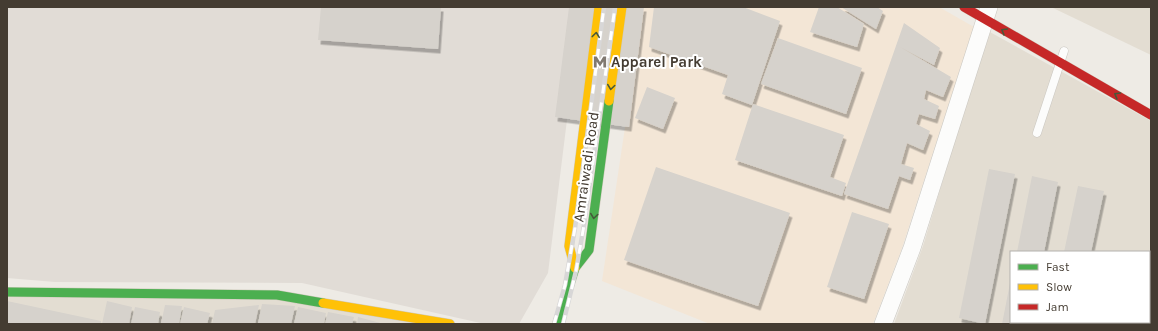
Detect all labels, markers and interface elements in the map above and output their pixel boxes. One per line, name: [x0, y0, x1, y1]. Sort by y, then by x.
one-way arrow: [1001, 28, 1008, 35]
one-way arrow: [591, 32, 600, 38]
place label: Apparel Park: [611, 53, 702, 71]
metro station icon: Apparel Park: [592, 54, 608, 70]
one-way arrow: [607, 84, 616, 90]
one-way arrow: [1114, 93, 1121, 100]
street label: Amraiwadi Road: [569, 111, 603, 223]
one-way arrow: [590, 213, 599, 219]
legend: [1010, 251, 1150, 323]
text: Fast: [1046, 260, 1070, 274]
text: Slow: [1046, 280, 1072, 294]
text: Jam: [1046, 300, 1069, 314]

